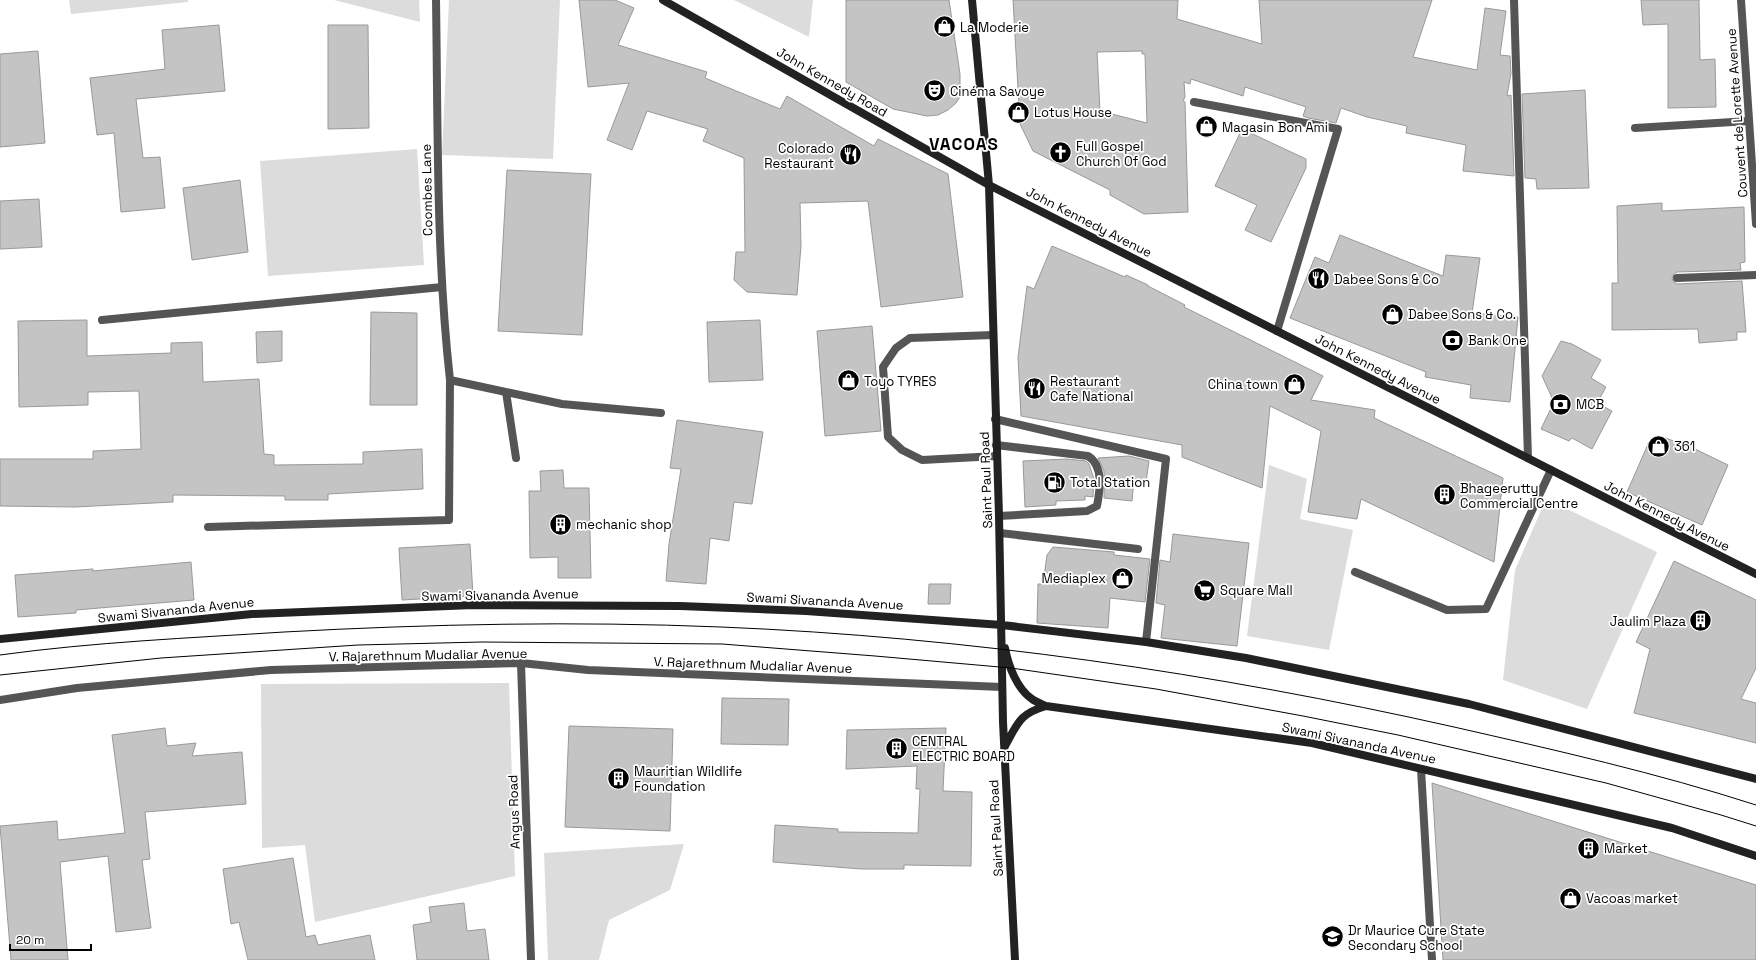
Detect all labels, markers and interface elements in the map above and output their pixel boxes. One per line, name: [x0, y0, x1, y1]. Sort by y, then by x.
shop icon: La Moderie: [931, 14, 957, 40]
place label: La Moderie: [960, 19, 1029, 36]
street label: Couvent de Lorette Avenue: [1723, 28, 1751, 198]
street label: John Kennedy Road: [774, 43, 890, 121]
theatre icon: Cinéma Savoye: [922, 78, 948, 104]
place label: Cinéma Savoye: [950, 83, 1045, 100]
shop icon: Lotus House: [1006, 99, 1032, 125]
place label: Lotus House: [1034, 104, 1112, 121]
shop icon: Magasin Bon Ami: [1194, 114, 1220, 140]
place label: Magasin Bon Ami: [1222, 119, 1328, 136]
district label: VACOAS: [929, 133, 999, 155]
place label: Full Gospel Church Of God: [1076, 138, 1167, 170]
place label: Colorado Restaurant: [764, 140, 834, 172]
church icon: Full Gospel Church Of God: [1047, 140, 1073, 166]
restaurant icon: Colorado Restaurant: [837, 142, 863, 168]
street label: Coombes Lane: [418, 144, 436, 236]
street label: John Kennedy Avenue: [1023, 183, 1155, 261]
restaurant icon: Dabee Sons & Co: [1306, 266, 1332, 292]
place label: Dabee Sons & Co: [1334, 271, 1439, 288]
shop icon: Dabee Sons & Co.: [1379, 301, 1405, 327]
place label: Dabee Sons & Co.: [1408, 306, 1516, 323]
bank icon: Bank One: [1440, 327, 1466, 353]
street label: John Kennedy Avenue: [1312, 330, 1444, 408]
place label: Bank One: [1468, 332, 1527, 349]
shop icon: Toyo TYRES: [836, 368, 862, 394]
shop icon: China town: [1281, 371, 1307, 397]
place label: Toyo TYRES: [864, 373, 936, 390]
place label: Restaurant Cafe National: [1050, 373, 1133, 405]
restaurant icon: Restaurant Cafe National: [1021, 375, 1047, 401]
place label: China town: [1208, 376, 1278, 393]
bank icon: MCB: [1548, 391, 1574, 417]
place label: MCB: [1576, 396, 1604, 413]
street label: Saint Paul Road: [976, 431, 996, 529]
shop icon: 361: [1645, 433, 1671, 459]
place label: 361: [1674, 438, 1695, 455]
fuel station icon: Total Station: [1041, 469, 1067, 495]
place label: Total Station: [1070, 474, 1150, 491]
street label: John Kennedy Avenue: [1601, 477, 1733, 555]
place label: Bhageerutty Commercial Centre: [1460, 480, 1578, 512]
building icon: Bhageerutty Commercial Centre: [1431, 482, 1457, 508]
building icon: mechanic shop: [547, 511, 573, 537]
place label: mechanic shop: [576, 516, 672, 533]
shop icon: Mediaplex: [1109, 565, 1135, 591]
place label: Mediaplex: [1041, 570, 1106, 587]
supermarket icon: Square Mall: [1192, 577, 1218, 603]
place label: Square Mall: [1220, 582, 1293, 599]
street label: Swami Sivananda Avenue: [421, 585, 579, 605]
street label: Swami Sivananda Avenue: [746, 588, 904, 614]
street label: Swami Sivananda Avenue: [97, 593, 255, 627]
building icon: Jaulim Plaza: [1688, 608, 1714, 634]
place label: Jaulim Plaza: [1610, 613, 1687, 630]
street label: V. Rajarethnum Mudaliar Avenue: [328, 645, 528, 665]
street label: V. Rajarethnum Mudaliar Avenue: [653, 653, 853, 677]
street label: Swami Sivananda Avenue: [1280, 718, 1438, 768]
place label: CENTRAL ELECTRIC BOARD: [912, 733, 1015, 765]
building icon: CENTRAL ELECTRIC BOARD: [883, 735, 909, 761]
place label: Mauritian Wildlife Foundation: [634, 763, 742, 795]
building icon: Mauritian Wildlife Foundation: [606, 765, 632, 791]
street label: Angus Road: [504, 774, 524, 850]
street label: Saint Paul Road: [985, 779, 1007, 877]
building icon: Market: [1576, 835, 1602, 861]
place label: Market: [1604, 840, 1648, 857]
shop icon: Vacoas market: [1557, 885, 1583, 911]
place label: Vacoas market: [1586, 890, 1678, 907]
place label: Dr Maurice Cure State Secondary School: [1348, 922, 1485, 954]
school or university icon: Dr Maurice Cure State Secondary School: [1319, 924, 1345, 950]
scale bar: [10, 926, 91, 952]
text: 20 m: [16, 932, 44, 948]

